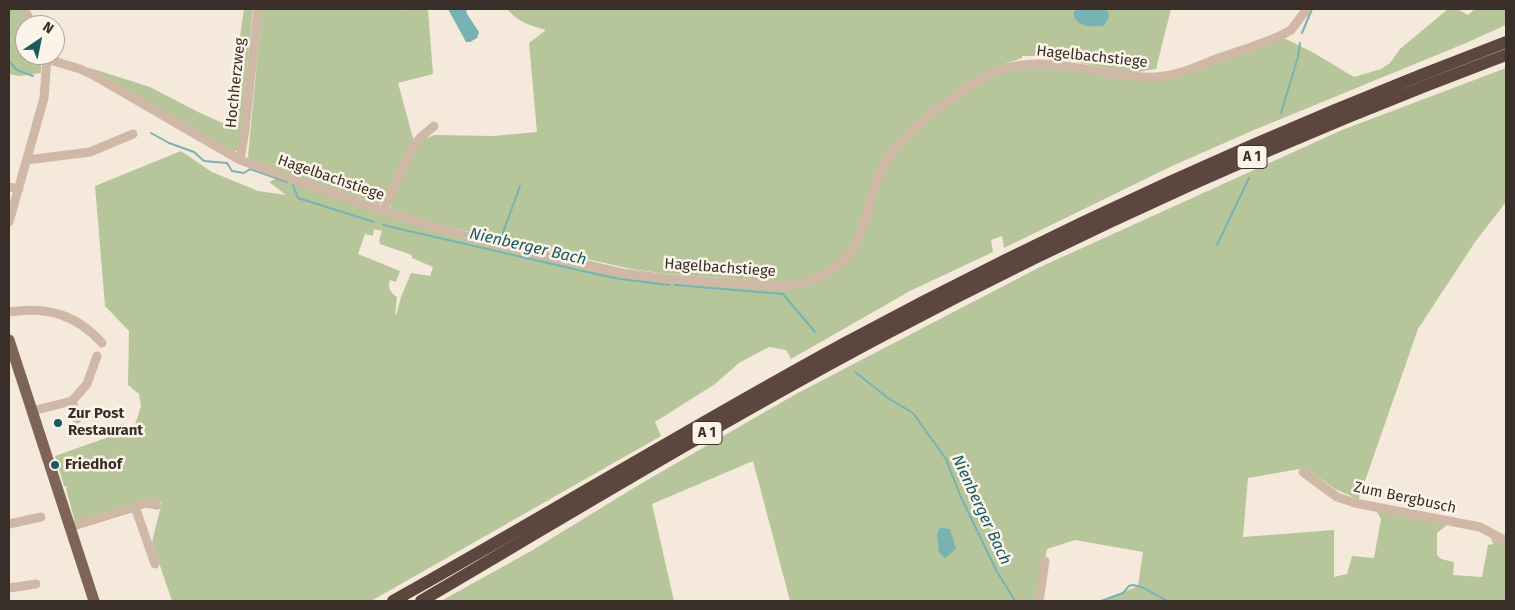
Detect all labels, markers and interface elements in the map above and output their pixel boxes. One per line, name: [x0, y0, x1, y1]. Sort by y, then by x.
north arrow: [15, 15, 65, 65]
text: N: [39, 18, 57, 38]
street label: Hochherzweg: [222, 37, 250, 129]
street label: Hagelbachstiege: [1035, 42, 1149, 72]
road number: A 1: [1237, 146, 1267, 168]
street label: Hagelbachstiege: [275, 151, 387, 205]
water label: Nienberger Bach: [468, 224, 588, 270]
street label: Hagelbachstiege: [664, 255, 776, 281]
place label: Zur Post Restaurant: [68, 405, 143, 440]
marker: Zur Post Restaurant: [52, 417, 64, 429]
road number: A 1: [692, 422, 722, 444]
water label: Nienberger Bach: [947, 452, 1015, 568]
place label: Friedhof: [65, 456, 122, 474]
marker: Friedhof: [49, 459, 61, 471]
street label: Zum Bergbusch: [1352, 478, 1458, 518]

